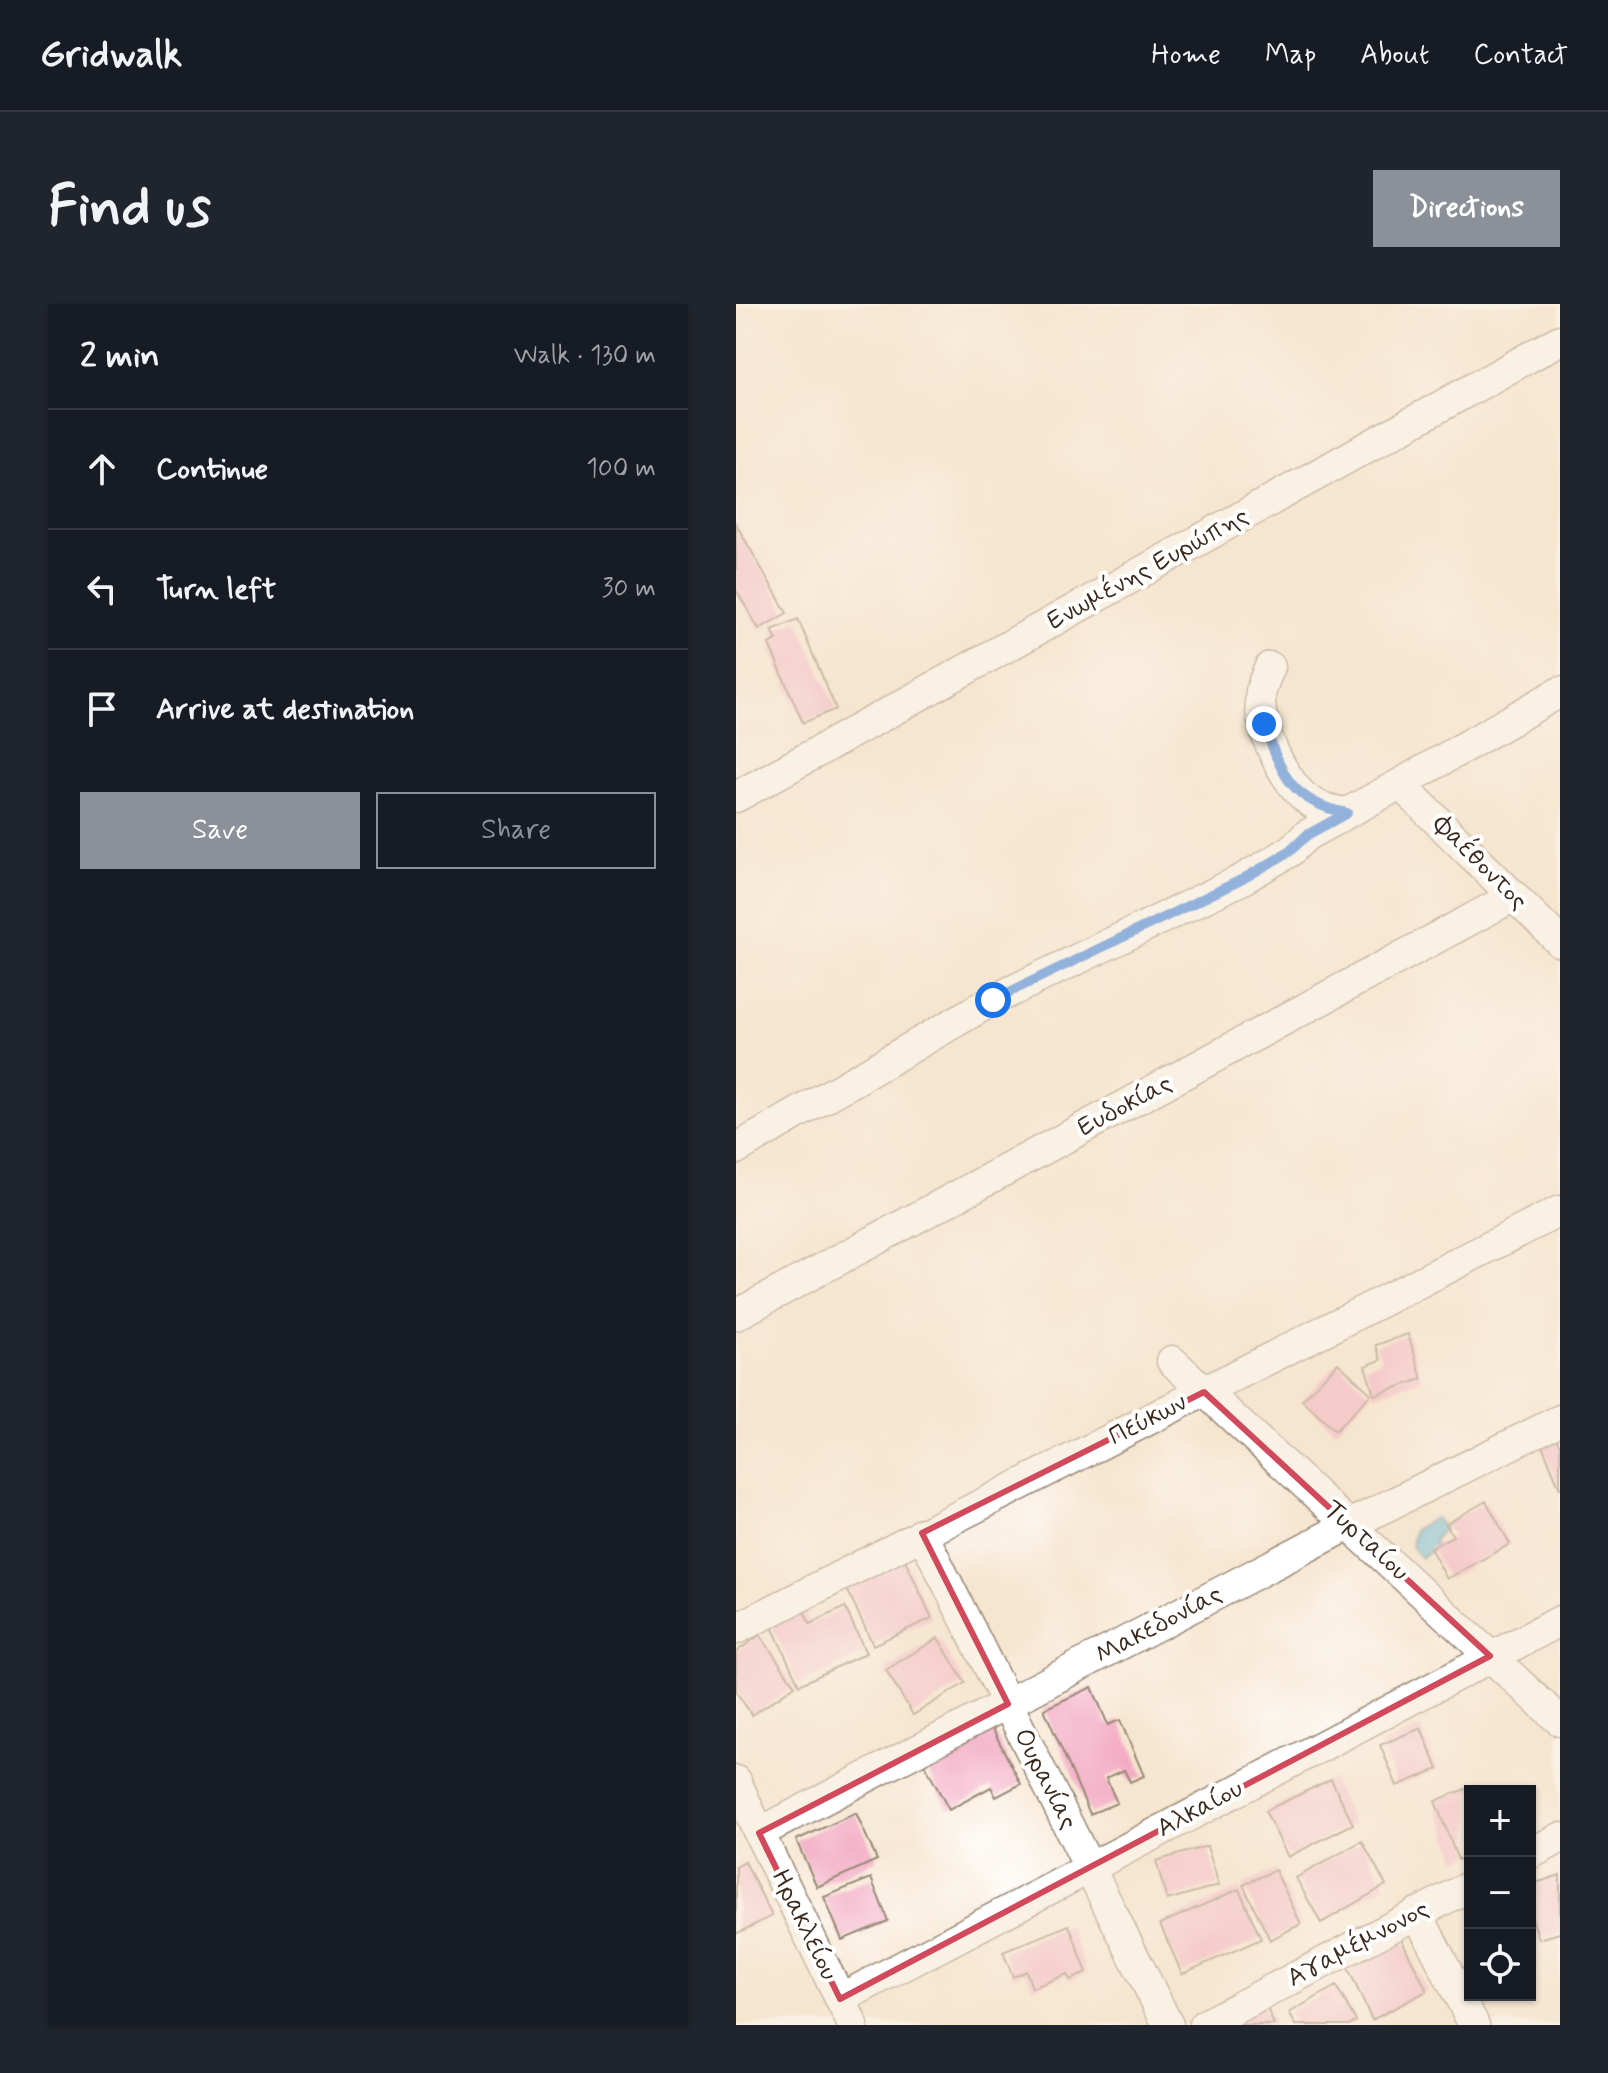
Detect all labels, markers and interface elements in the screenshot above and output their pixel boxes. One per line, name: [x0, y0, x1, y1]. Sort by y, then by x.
text: Gridwalk: [40, 31, 182, 80]
text: Home: [1151, 37, 1221, 74]
text: Map: [1265, 37, 1316, 74]
text: About: [1360, 37, 1429, 74]
text: Contact: [1473, 37, 1568, 74]
button: Directions: [1373, 170, 1560, 247]
text: Find us: [48, 172, 211, 245]
text: 2 min: [80, 334, 160, 379]
text: Walk · 130 m: [514, 339, 656, 373]
icon: ahead: [80, 447, 124, 491]
text: Continue: [156, 450, 268, 489]
text: 100 m: [586, 452, 656, 486]
street label: Ενωμένης Ευρώπης: [1041, 499, 1255, 639]
icon: left: [80, 567, 124, 611]
text: Turn left: [156, 570, 276, 609]
text: 30 m: [602, 572, 656, 606]
icon: arrive: [80, 687, 124, 731]
text: Arrive at destination: [156, 690, 414, 729]
route end: [1246, 706, 1282, 742]
button: Save: [80, 792, 360, 869]
button: Share: [376, 792, 656, 869]
street label: Φαέθοντος: [1425, 808, 1535, 918]
route start: [975, 982, 1011, 1018]
street label: Ευδοκίας: [1072, 1067, 1178, 1145]
street label: Πεύκων: [1103, 1386, 1193, 1454]
street label: Τυρταίου: [1316, 1493, 1416, 1589]
street label: Μακεδονίας: [1090, 1577, 1228, 1673]
street label: Ουρανίας: [1005, 1723, 1085, 1835]
street label: Αλκαίου: [1151, 1772, 1249, 1846]
map controls: [1464, 1785, 1536, 2001]
button: +: [1464, 1785, 1536, 1857]
button: −: [1464, 1857, 1536, 1929]
street label: Ηρακλείου: [763, 1864, 845, 1986]
street label: Αγαμέμνονος: [1281, 1892, 1435, 1996]
button: locate: [1464, 1929, 1536, 2001]

